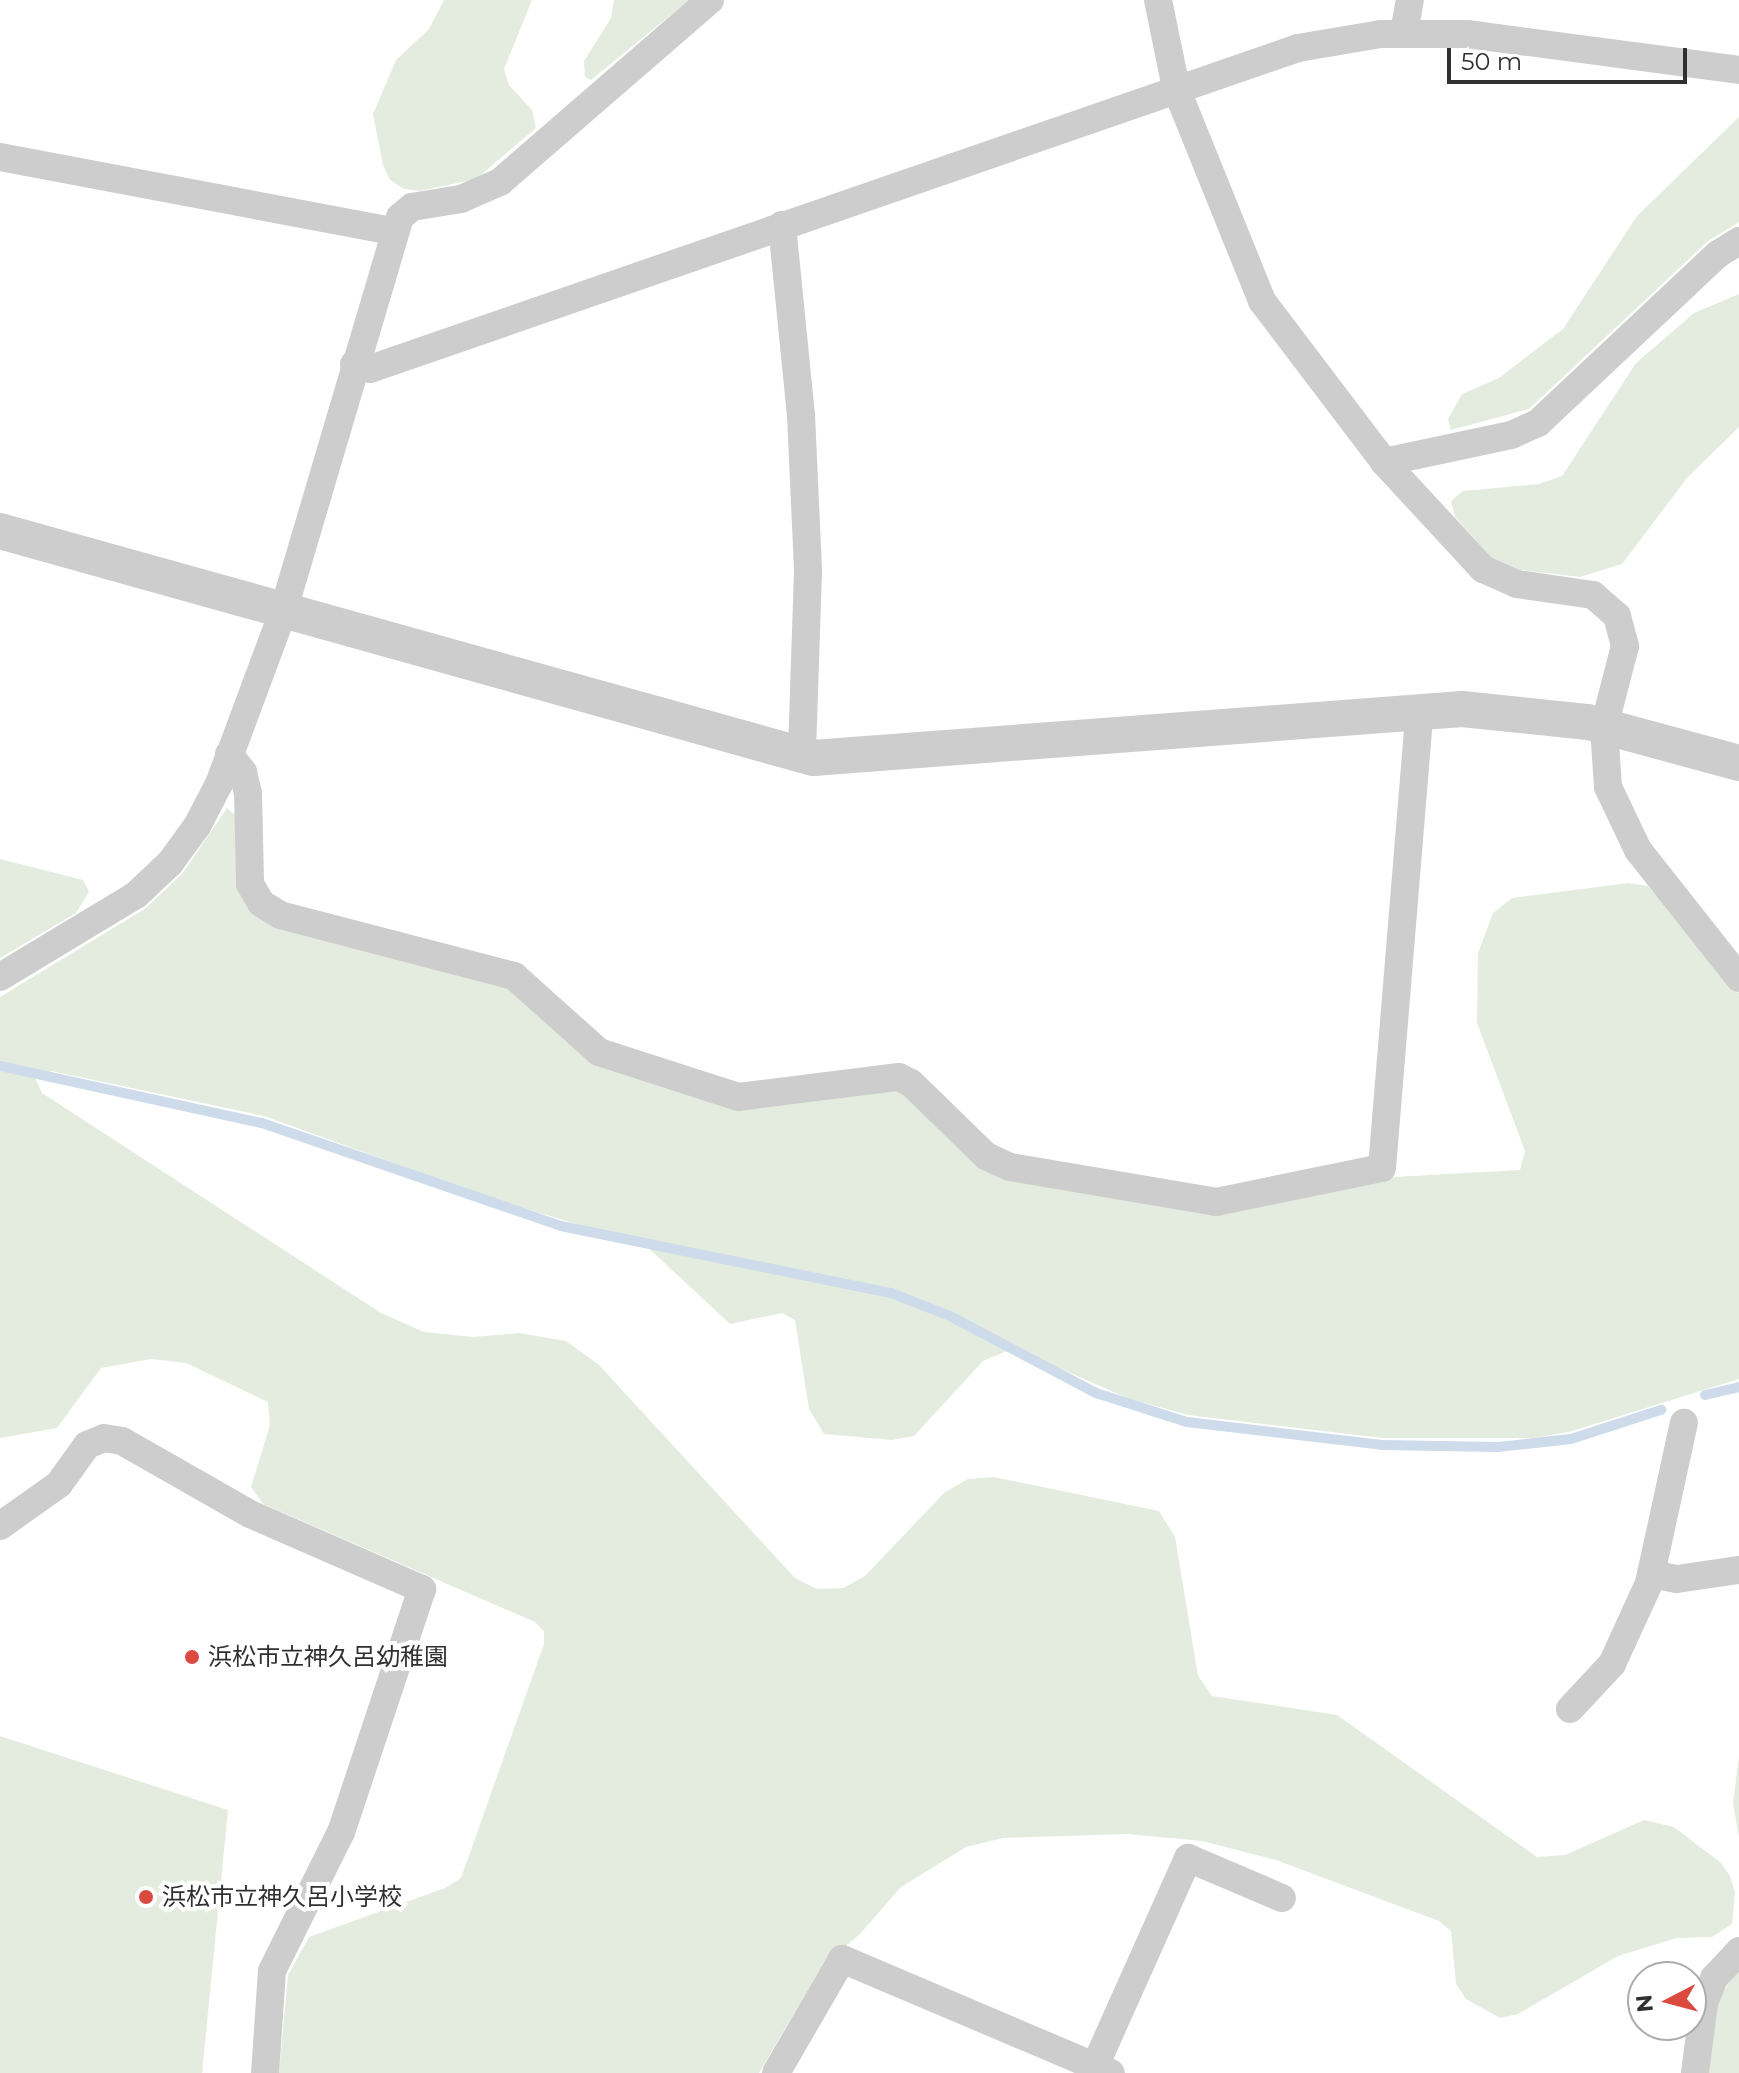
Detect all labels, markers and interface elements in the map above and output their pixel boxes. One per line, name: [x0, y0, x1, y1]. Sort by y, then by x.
scale bar: [1451, 32, 1691, 82]
text: 50 m: [1461, 47, 1522, 76]
place label: 浜松市立神久呂幼稚園: [208, 1643, 448, 1671]
marker: 浜松市立神久呂幼稚園: [183, 1648, 201, 1666]
place label: 浜松市立神久呂小学校: [162, 1883, 402, 1911]
marker: 浜松市立神久呂小学校: [137, 1888, 155, 1906]
north arrow: [1627, 1961, 1707, 2041]
text: N: [1630, 1993, 1659, 2014]

